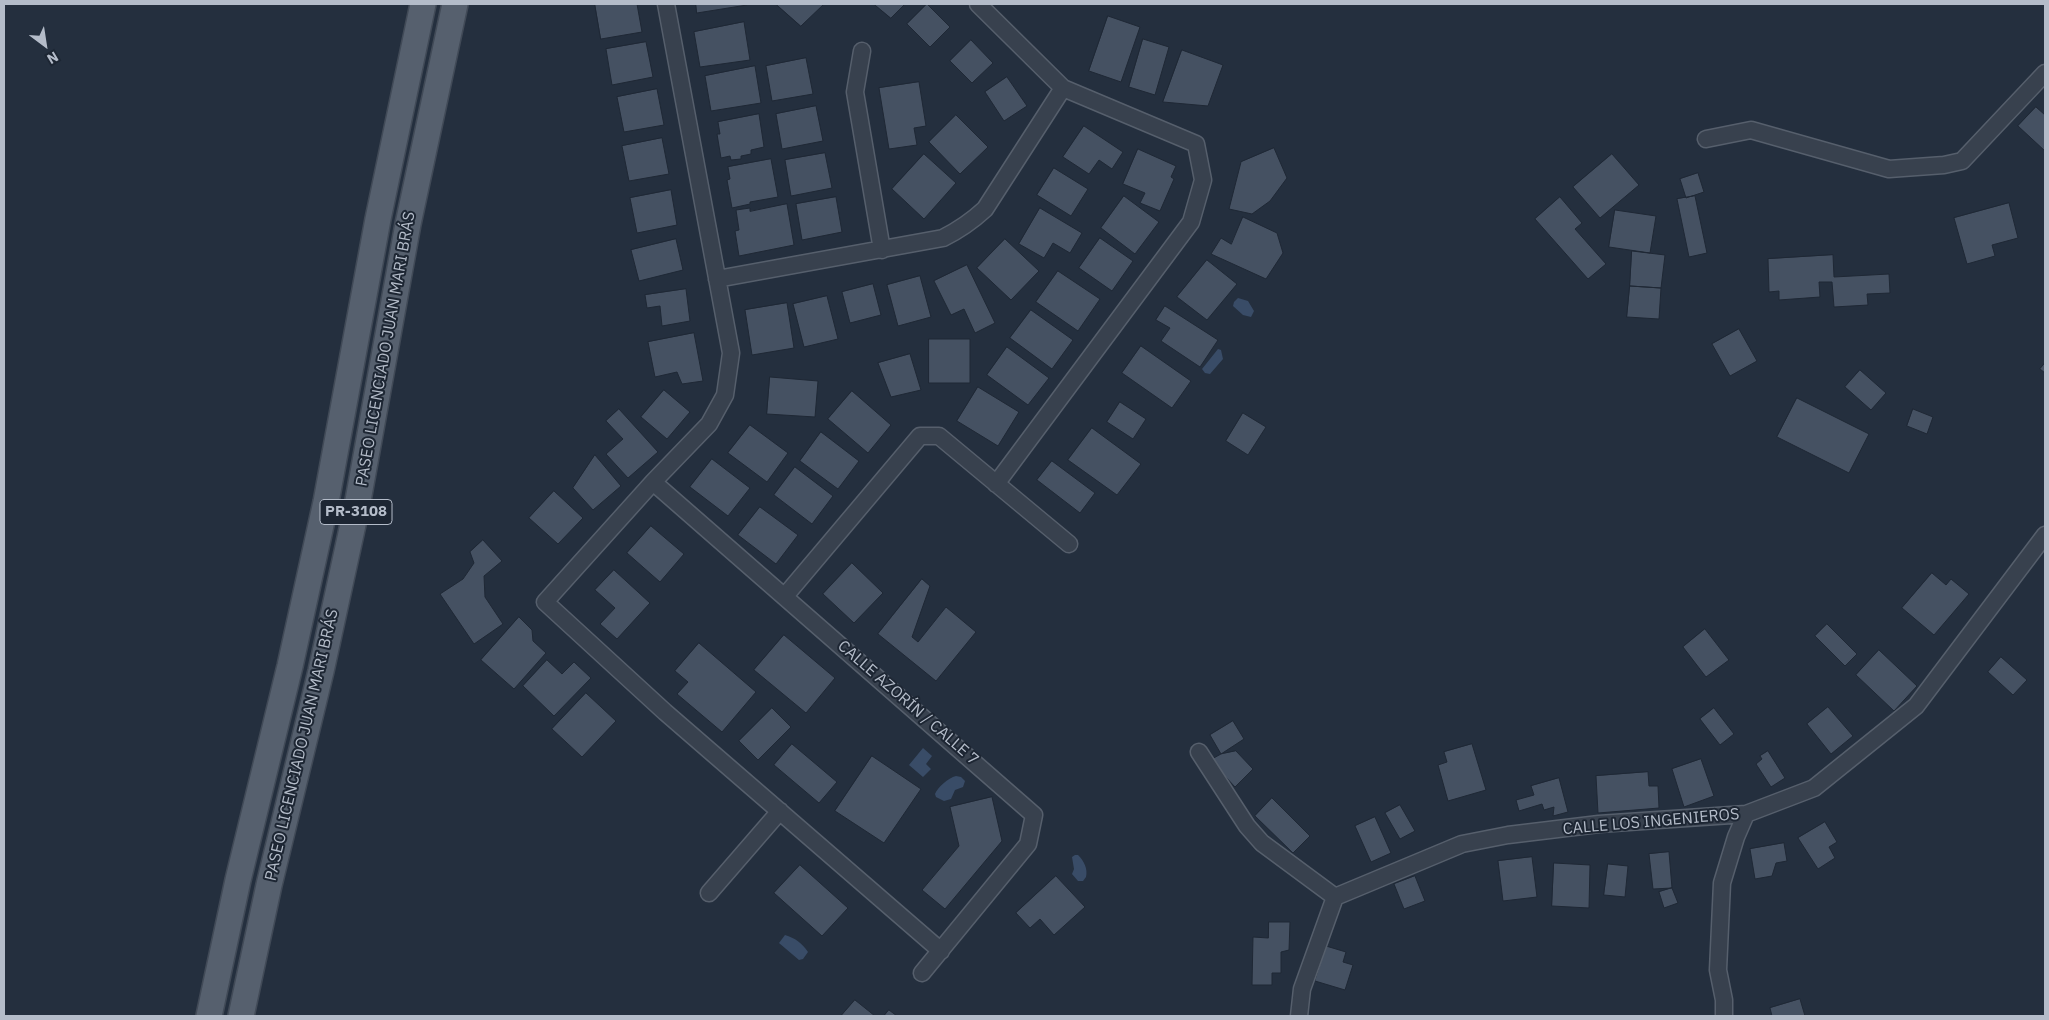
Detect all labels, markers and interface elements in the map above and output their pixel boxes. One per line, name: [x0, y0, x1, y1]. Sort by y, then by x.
north arrow: [20, 20, 70, 70]
text: N: [44, 48, 62, 68]
street label: PASEO LICENCIADO JUAN MARI BRÁS: [352, 210, 420, 488]
road number: PR-3108: [320, 500, 392, 524]
street label: PASEO LICENCIADO JUAN MARI BRÁS: [261, 607, 343, 883]
street label: CALLE AZORÍN / CALLE 7: [834, 637, 982, 769]
street label: CALLE LOS INGENIEROS: [1562, 805, 1740, 839]

